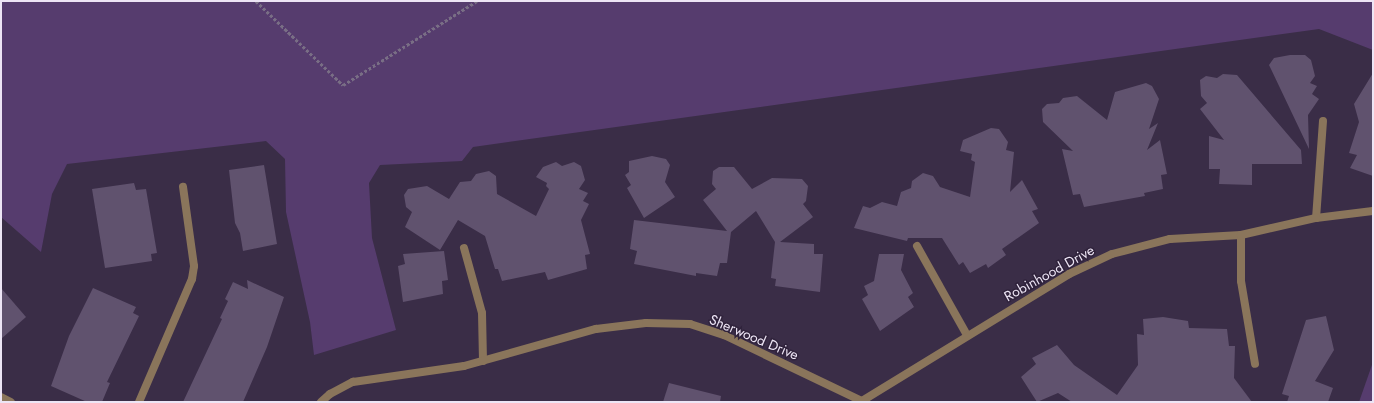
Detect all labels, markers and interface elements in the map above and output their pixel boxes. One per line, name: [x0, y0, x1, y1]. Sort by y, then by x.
street label: Robinhood Drive: [1001, 241, 1097, 305]
street label: Sherwood Drive: [707, 311, 801, 363]

